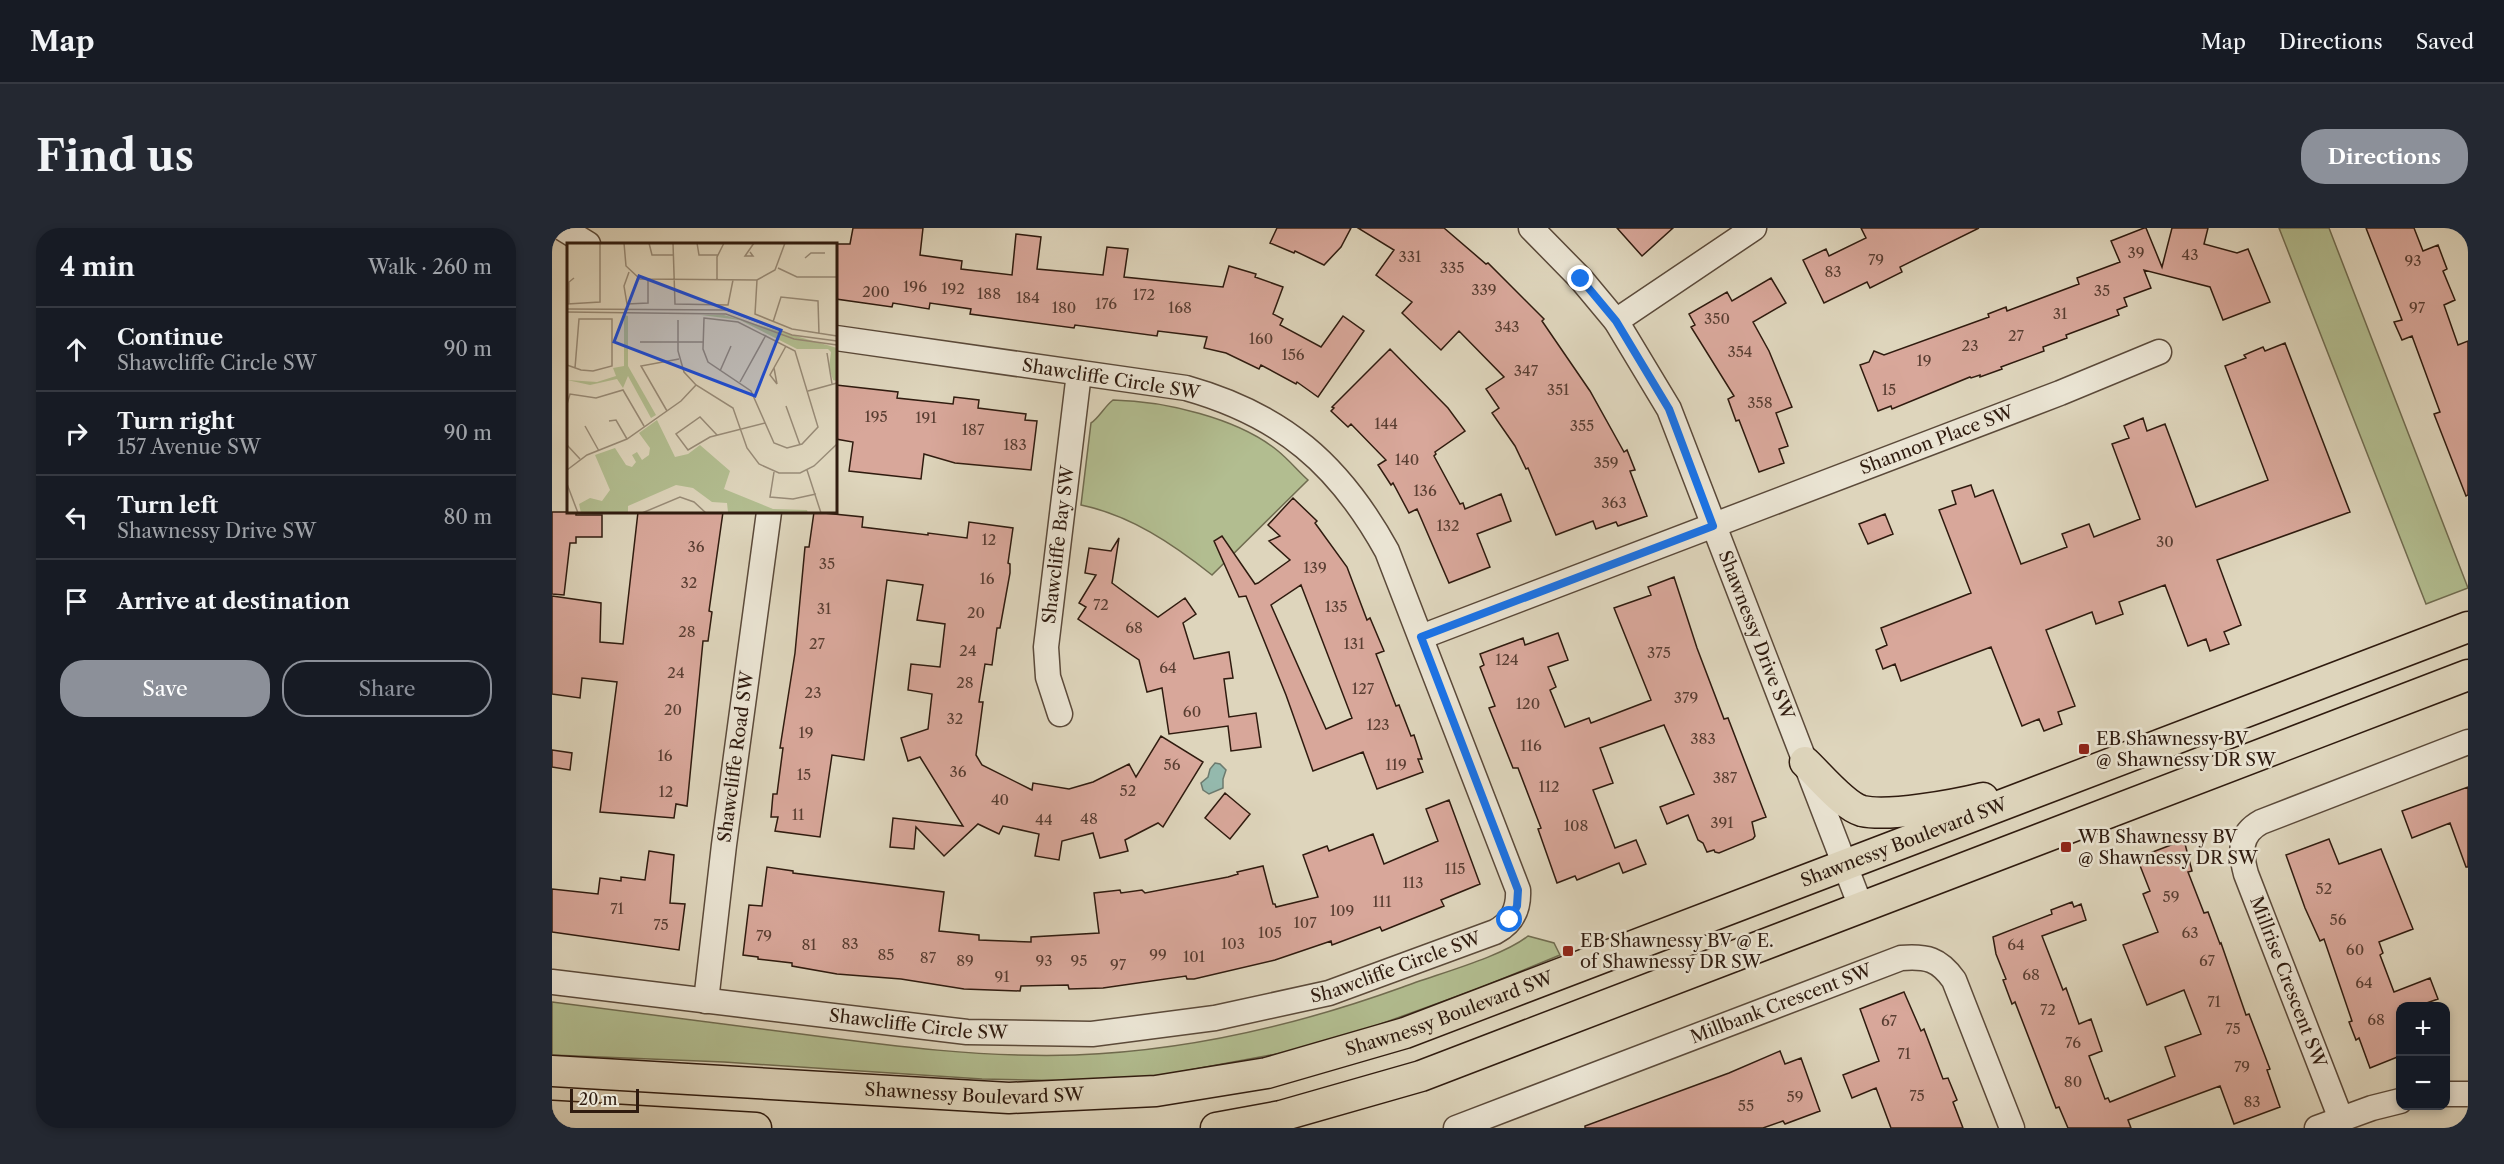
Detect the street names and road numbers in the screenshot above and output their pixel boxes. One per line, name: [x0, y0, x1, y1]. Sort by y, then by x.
street label: Shawcliffe Circle SW: [1021, 354, 1203, 404]
street label: Shannon Place SW: [1857, 400, 2018, 479]
street label: Shawcliffe Bay SW: [1038, 463, 1079, 625]
street label: Shawnessy Drive SW: [1714, 547, 1799, 724]
street label: Shawcliffe Road SW: [713, 668, 759, 844]
street label: Shawnessy Boulevard SW: [1797, 793, 2011, 892]
street label: Millrise Crescent SW: [2245, 893, 2331, 1072]
street label: Shawcliffe Circle SW: [1308, 927, 1485, 1008]
street label: Millbank Crescent SW: [1687, 959, 1876, 1048]
street label: Shawnessy Boulevard SW: [1343, 966, 1557, 1061]
street label: Shawcliffe Circle SW: [828, 1004, 1009, 1044]
street label: Shawnessy Boulevard SW: [864, 1078, 1086, 1109]

